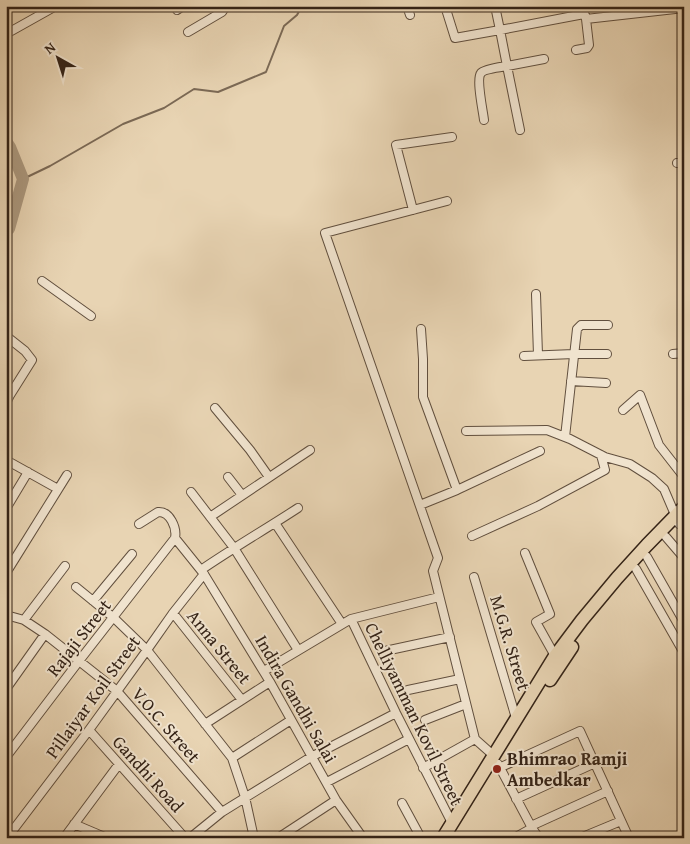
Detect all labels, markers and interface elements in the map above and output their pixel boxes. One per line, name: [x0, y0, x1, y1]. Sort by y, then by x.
north arrow: [32, 32, 82, 82]
text: N: [40, 37, 60, 59]
street label: M.G.R. Street: [483, 592, 538, 694]
street label: Rajaji Street: [40, 593, 118, 682]
street label: Anna Street: [181, 604, 258, 690]
street label: Chelliyamman Kovil Street: [358, 618, 471, 810]
street label: Pillaiyar Koil Street: [39, 629, 147, 764]
street label: Indira Gandhi Salai: [249, 630, 344, 768]
street label: V.O.C. Street: [126, 681, 207, 769]
street label: Gandhi Road: [106, 729, 191, 819]
place label: Bhimrao Ramji Ambedkar: [507, 745, 628, 793]
marker: Bhimrao Ramji Ambedkar: [491, 763, 503, 775]

